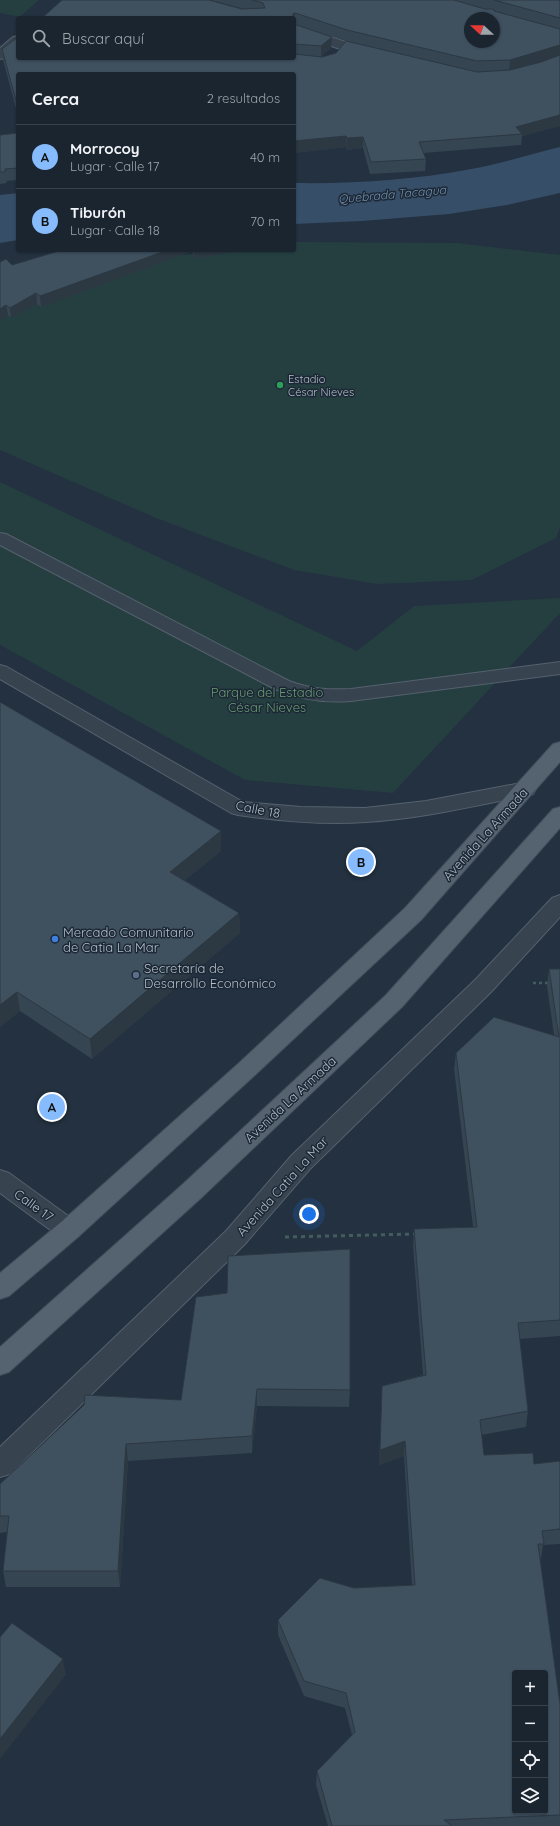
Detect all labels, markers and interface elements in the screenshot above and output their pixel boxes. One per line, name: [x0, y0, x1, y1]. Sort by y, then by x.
north arrow: [464, 12, 500, 48]
search box: [16, 16, 296, 60]
icon: search: [30, 27, 52, 49]
text: Buscar aquí: [62, 29, 144, 48]
text: Cerca: [32, 88, 79, 109]
text: 2 resultados: [207, 90, 280, 106]
text: Morrocoy: [70, 139, 140, 158]
text: A: [41, 149, 49, 165]
text: 40 m: [250, 149, 280, 165]
text: Lugar · Calle 17: [70, 158, 159, 174]
water label: Quebrada Tacagua: [338, 182, 447, 206]
text: Tiburón: [70, 203, 126, 222]
text: B: [41, 213, 49, 229]
text: 70 m: [250, 213, 280, 229]
text: Lugar · Calle 18: [70, 222, 160, 238]
place label: Estadio César Nieves: [288, 372, 354, 399]
marker: Estadio César Nieves: [275, 380, 285, 390]
park label: Parque del Estadio César Nieves: [211, 684, 323, 715]
street label: Avenida La Armada: [439, 784, 531, 884]
street label: Calle 18: [234, 797, 282, 821]
pin: B: [348, 847, 374, 877]
place label: Mercado Comunitario de Catia La Mar: [63, 924, 194, 955]
marker: Mercado Comunitario de Catia La Mar: [50, 934, 60, 944]
place label: Secretaría de Desarrollo Económico: [144, 960, 276, 991]
marker: Secretaría de Desarrollo Económico: [131, 970, 141, 980]
street label: Avenida La Armada: [241, 1053, 339, 1145]
pin: A: [39, 1092, 65, 1122]
street label: Avenida Catia La Mar: [233, 1133, 331, 1239]
street label: Calle 17: [11, 1185, 57, 1225]
your location: [299, 1204, 319, 1224]
map controls: [512, 1670, 548, 1814]
button: +: [512, 1670, 548, 1706]
button: −: [512, 1706, 548, 1742]
button: locate: [512, 1742, 548, 1778]
button: layers: [512, 1778, 548, 1814]

